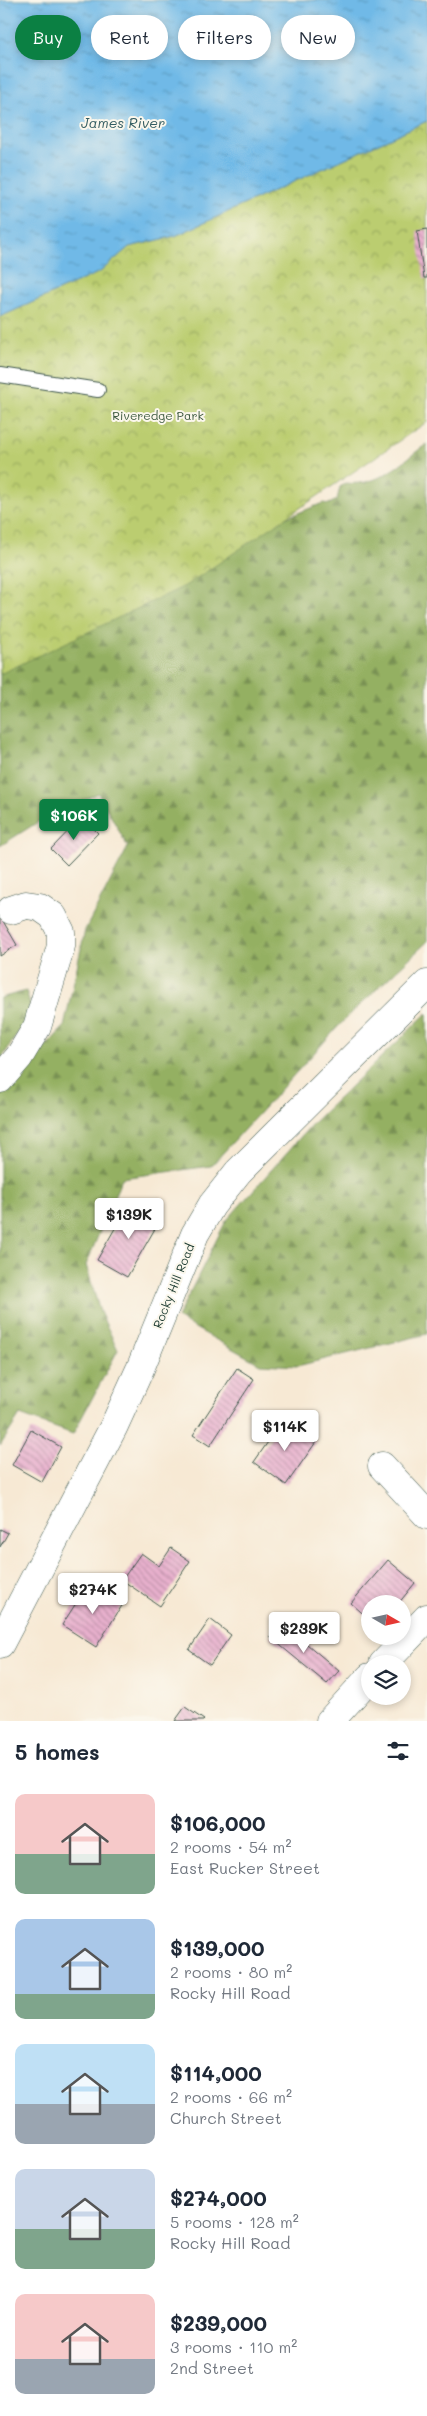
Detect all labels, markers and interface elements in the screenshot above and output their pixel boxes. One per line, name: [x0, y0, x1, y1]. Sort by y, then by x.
chip: Buy: [15, 15, 81, 60]
chip: Rent: [91, 15, 168, 60]
chip: Filters: [178, 15, 271, 60]
chip: New: [281, 15, 355, 60]
water label: James River: [81, 113, 165, 132]
park label: Riveredge Park: [112, 407, 204, 423]
pin: $106K: [39, 798, 109, 841]
text: $106K: [50, 804, 98, 825]
pin: $139K: [94, 1198, 164, 1240]
text: $139K: [106, 1203, 152, 1224]
street label: Rocky Hill Road: [149, 1240, 198, 1330]
pin: $114K: [250, 1410, 320, 1452]
text: $114K: [263, 1415, 307, 1436]
pin: $274K: [58, 1572, 128, 1615]
text: $274K: [69, 1578, 117, 1599]
north arrow: [361, 1595, 411, 1645]
map controls: [361, 1595, 411, 1705]
pin: $239K: [269, 1612, 339, 1654]
text: $239K: [280, 1617, 328, 1638]
button: layers: [361, 1655, 411, 1705]
icon: filters: [384, 1737, 412, 1765]
text: 5 homes: [15, 1738, 100, 1765]
text: $106,000: [170, 1809, 265, 1836]
icon: home: [55, 1814, 115, 1874]
text: 2 rooms · 54 m²: [170, 1836, 291, 1857]
text: East Rucker Street: [170, 1857, 320, 1878]
text: $139,000: [170, 1934, 264, 1961]
icon: home: [55, 1939, 115, 1999]
text: 2 rooms · 80 m²: [170, 1961, 292, 1982]
text: Rocky Hill Road: [170, 1982, 290, 2003]
text: $114,000: [170, 2059, 262, 2086]
icon: home: [55, 2064, 115, 2124]
text: 2 rooms · 66 m²: [170, 2086, 292, 2107]
text: Church Street: [170, 2107, 282, 2128]
text: $274,000: [170, 2184, 267, 2211]
icon: home: [55, 2189, 115, 2249]
text: 5 rooms · 128 m²: [170, 2211, 299, 2232]
text: Rocky Hill Road: [170, 2232, 290, 2253]
text: $239,000: [170, 2309, 267, 2336]
icon: home: [55, 2314, 115, 2374]
text: 3 rooms · 110 m²: [170, 2336, 297, 2357]
text: 2nd Street: [170, 2357, 254, 2378]

